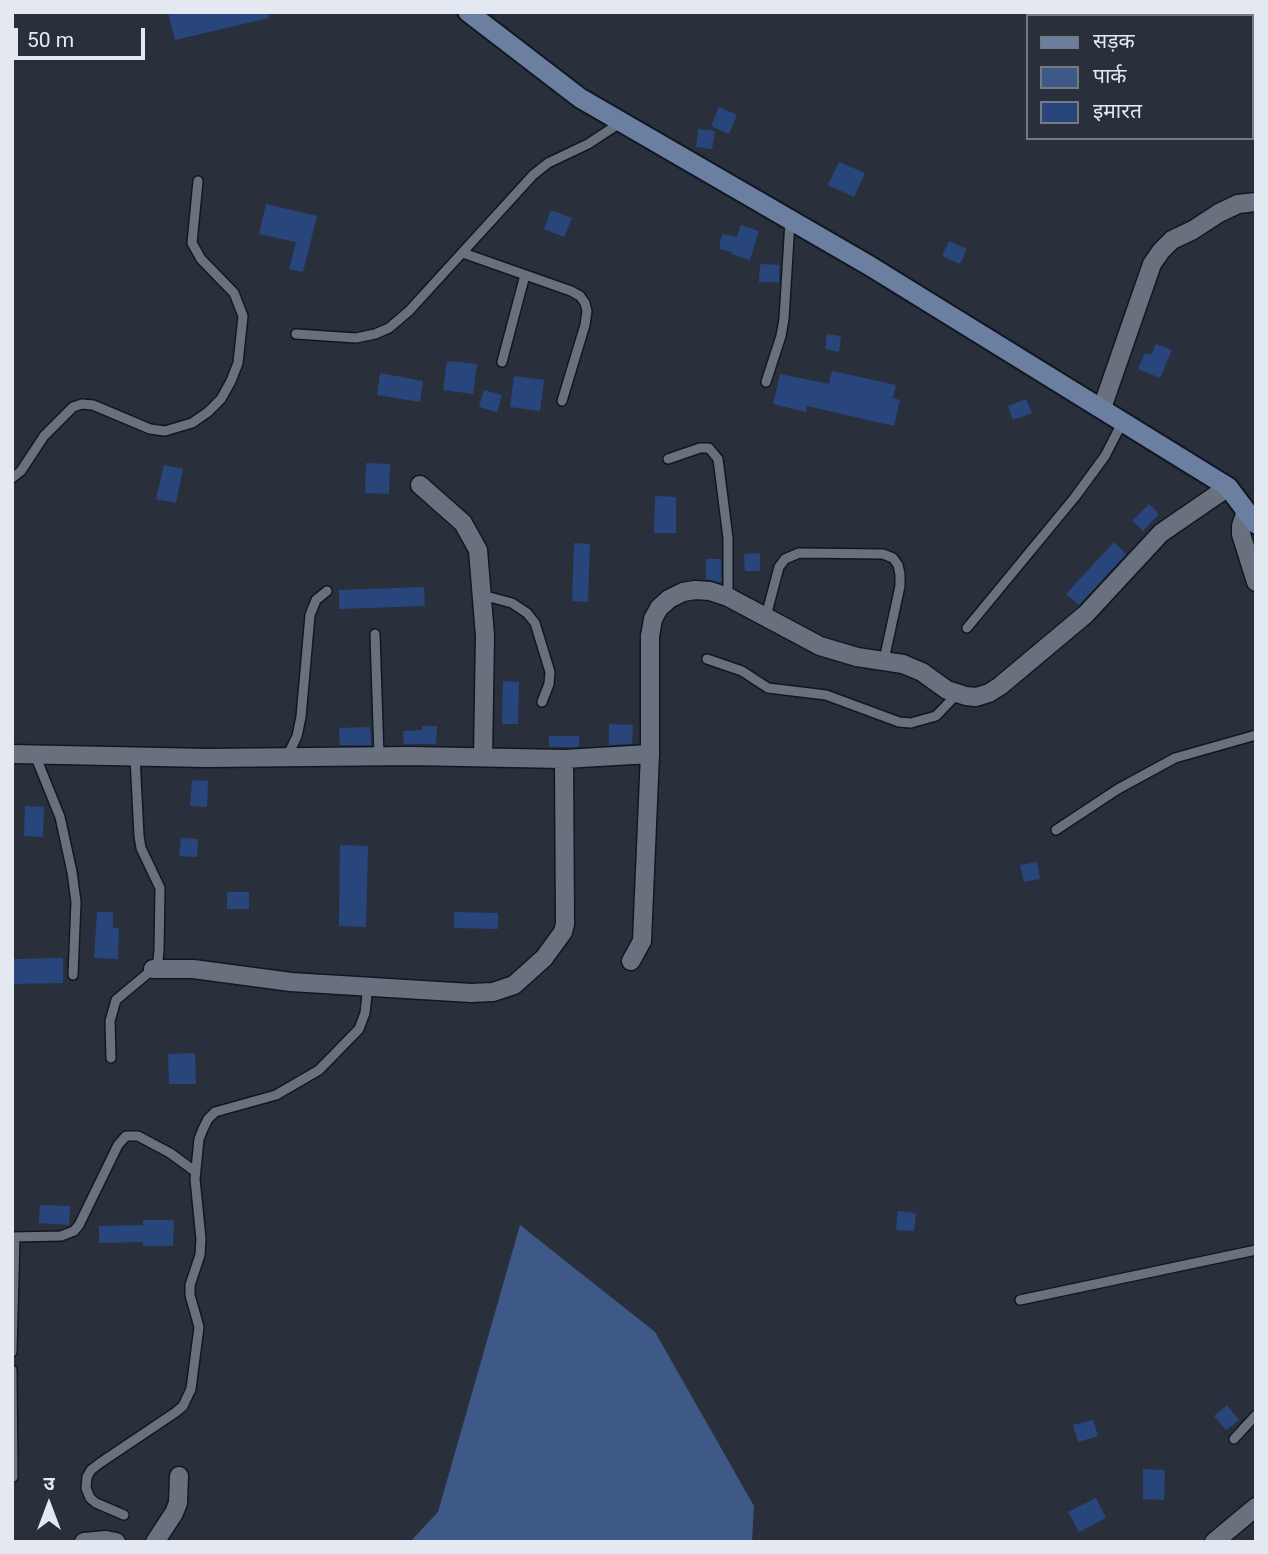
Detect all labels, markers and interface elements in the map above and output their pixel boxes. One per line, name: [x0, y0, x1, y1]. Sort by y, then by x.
scale bar: [18, 14, 149, 58]
legend: [1026, 14, 1254, 140]
text: 50 m: [27, 28, 74, 52]
text: सड़क: [1093, 29, 1135, 53]
text: पार्क: [1093, 64, 1127, 88]
text: इमारत: [1093, 99, 1142, 123]
north arrow: [14, 1470, 84, 1540]
text: उ: [43, 1472, 55, 1495]

